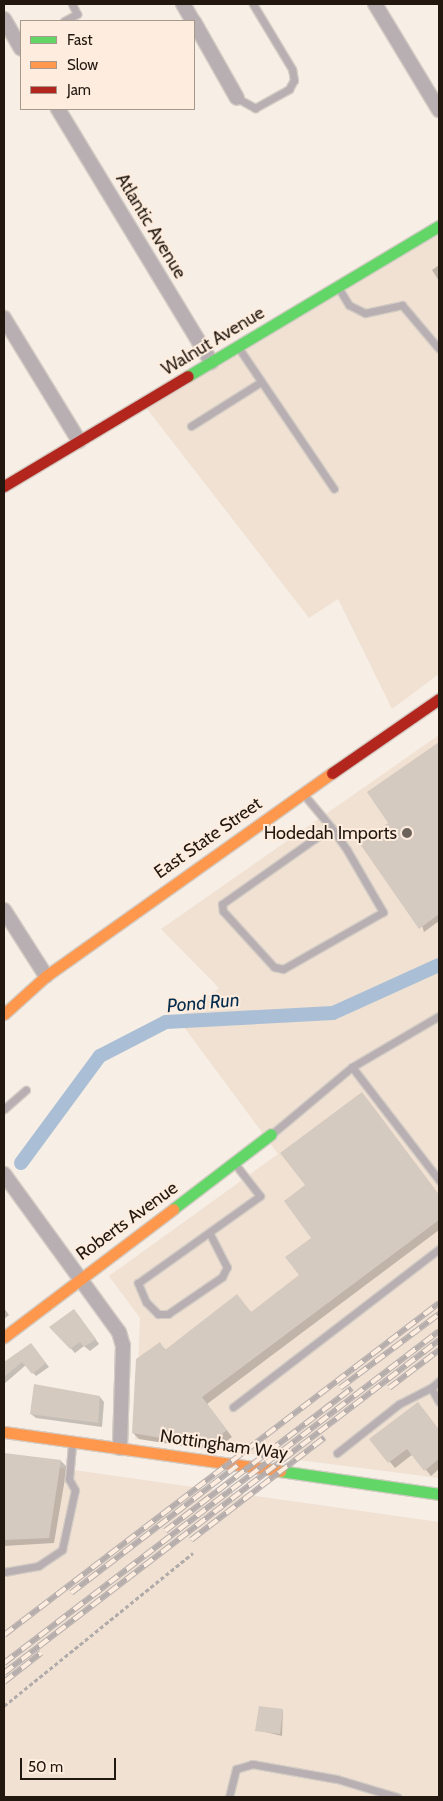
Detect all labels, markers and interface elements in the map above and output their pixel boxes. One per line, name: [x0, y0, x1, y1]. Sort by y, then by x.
legend: [20, 20, 195, 110]
text: Fast: [67, 31, 92, 49]
text: Slow: [67, 56, 98, 74]
text: Jam: [67, 81, 91, 99]
street label: Atlantic Avenue: [111, 170, 191, 282]
street label: Walnut Avenue: [158, 302, 268, 380]
street label: East State Street: [150, 793, 266, 883]
place label: Hodedah Imports: [264, 822, 397, 844]
marker: Hodedah Imports: [401, 827, 413, 839]
water label: Pond Run: [166, 988, 240, 1018]
street label: Roberts Avenue: [72, 1177, 182, 1265]
street label: Nottingham Way: [159, 1425, 289, 1465]
scale bar: [22, 1748, 119, 1780]
text: 50 m: [28, 1758, 63, 1776]

